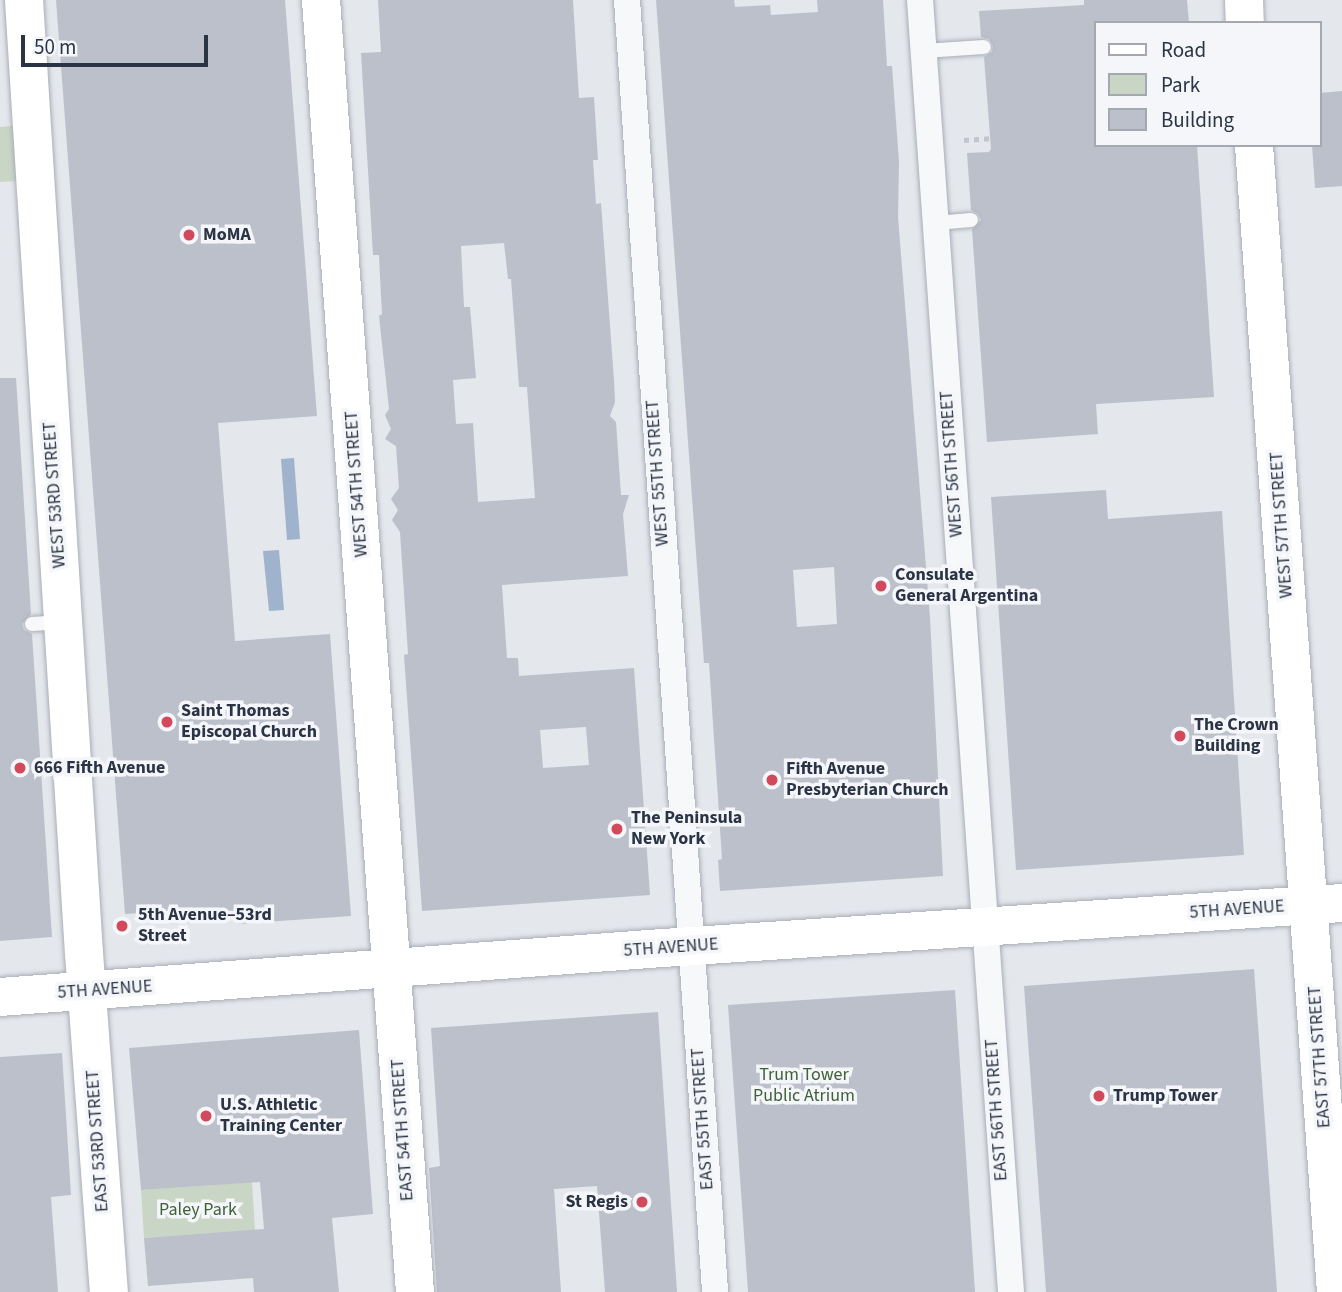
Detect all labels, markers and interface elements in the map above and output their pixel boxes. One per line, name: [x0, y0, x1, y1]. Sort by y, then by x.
scale bar: [24, 21, 212, 65]
legend: [1094, 21, 1321, 147]
text: 50 m: [34, 32, 76, 62]
text: Road: [1161, 35, 1206, 65]
text: Park: [1161, 70, 1200, 100]
text: Building: [1161, 105, 1234, 135]
place label: MoMA: [203, 224, 251, 246]
marker: MoMA: [181, 227, 197, 243]
street label: WEST 56TH STREET: [936, 390, 968, 538]
street label: WEST 55TH STREET: [642, 399, 674, 547]
street label: WEST 54TH STREET: [341, 410, 373, 558]
street label: WEST 53RD STREET: [39, 421, 71, 569]
street label: WEST 57TH STREET: [1266, 451, 1298, 599]
place label: Consulate General Argentina: [895, 565, 1038, 608]
marker: Consulate General Argentina: [873, 578, 889, 594]
place label: Saint Thomas Episcopal Church: [181, 701, 317, 744]
marker: Saint Thomas Episcopal Church: [159, 714, 175, 730]
place label: The Crown Building: [1194, 715, 1279, 758]
marker: The Crown Building: [1172, 728, 1188, 744]
place label: 666 Fifth Avenue: [34, 757, 165, 779]
place label: Fifth Avenue Presbyterian Church: [786, 759, 949, 802]
marker: 666 Fifth Avenue: [12, 760, 28, 776]
marker: Fifth Avenue Presbyterian Church: [764, 772, 780, 788]
place label: The Peninsula New York: [631, 808, 742, 850]
marker: The Peninsula New York: [609, 821, 625, 837]
street label: 5TH AVENUE: [1189, 896, 1285, 924]
place label: 5th Avenue–53rd Street: [138, 905, 272, 948]
marker: 5th Avenue–53rd Street: [112, 916, 132, 936]
street label: 5TH AVENUE: [623, 934, 719, 962]
street label: 5TH AVENUE: [57, 976, 153, 1004]
street label: EAST 57TH STREET: [1304, 985, 1336, 1129]
street label: EAST 56TH STREET: [981, 1038, 1013, 1182]
street label: EAST 55TH STREET: [687, 1047, 719, 1191]
street label: EAST 54TH STREET: [387, 1058, 419, 1202]
park label: Trum Tower Public Atrium: [753, 1065, 855, 1108]
street label: EAST 53RD STREET: [82, 1069, 114, 1213]
place label: Trump Tower: [1113, 1085, 1218, 1107]
marker: Trump Tower: [1091, 1088, 1107, 1104]
place label: U.S. Athletic Training Center: [220, 1095, 342, 1138]
marker: U.S. Athletic Training Center: [198, 1108, 214, 1124]
place label: St Regis: [565, 1191, 628, 1213]
marker: St Regis: [634, 1194, 650, 1210]
park label: Paley Park: [159, 1199, 237, 1221]

